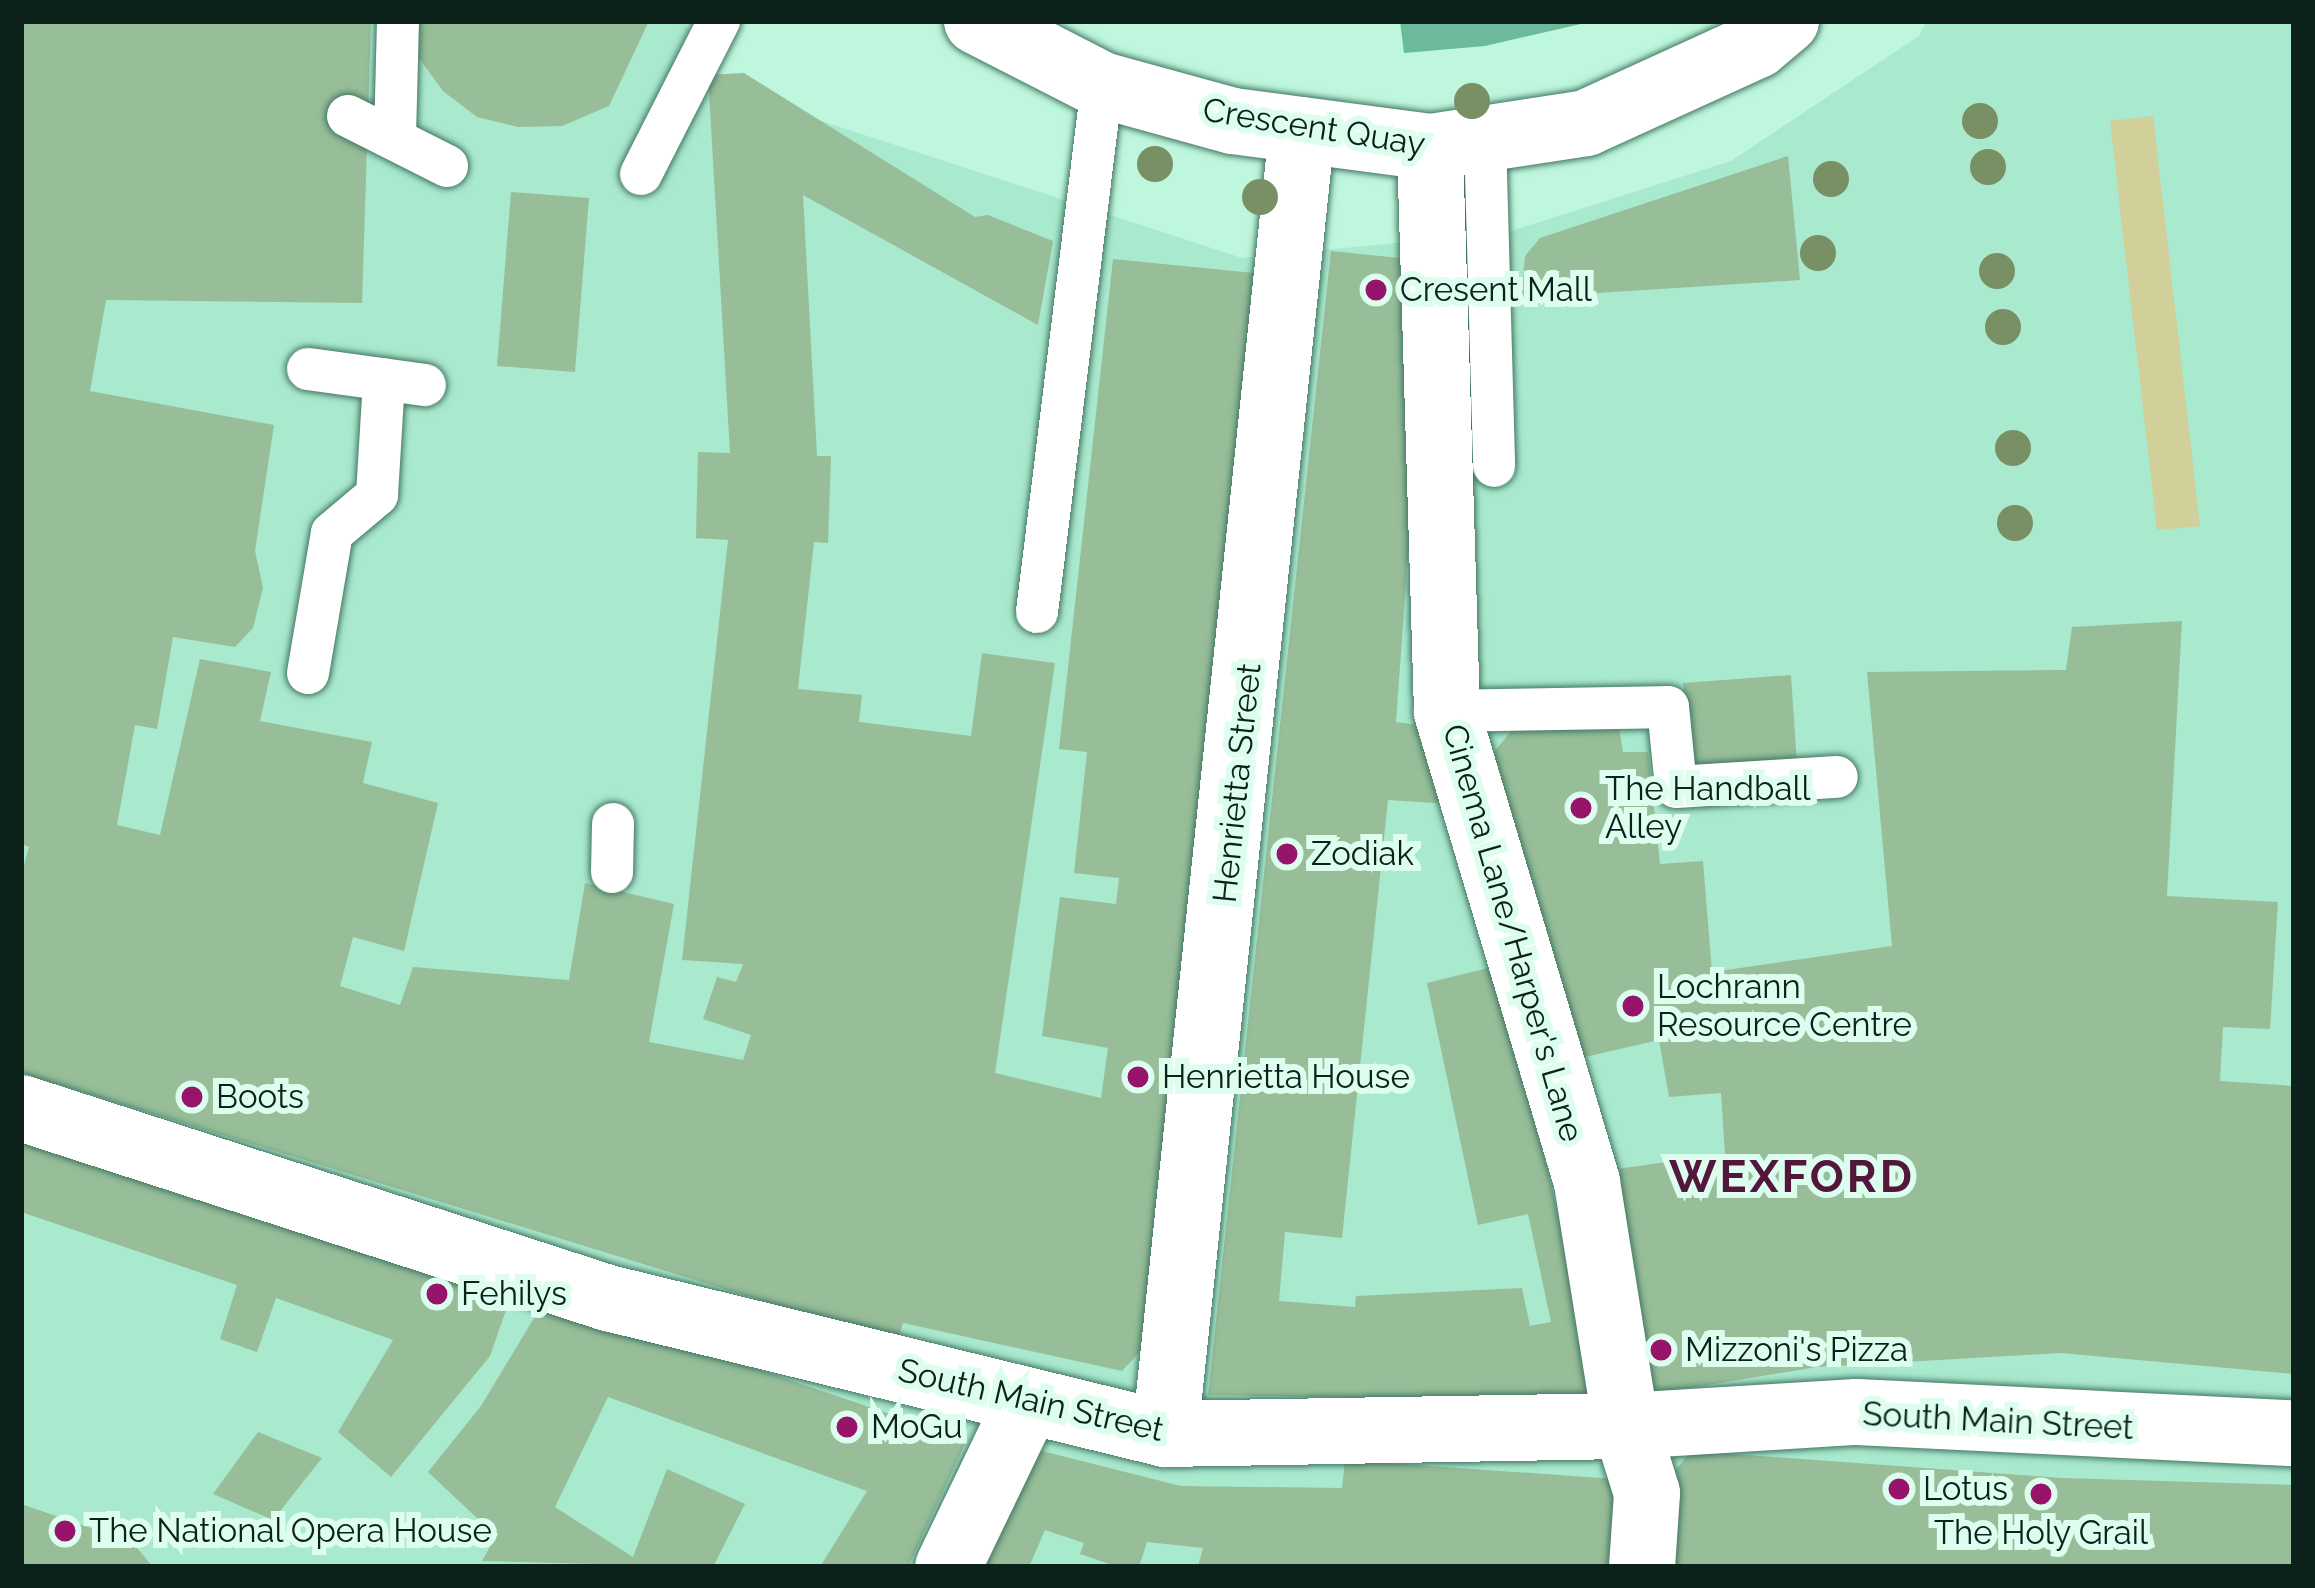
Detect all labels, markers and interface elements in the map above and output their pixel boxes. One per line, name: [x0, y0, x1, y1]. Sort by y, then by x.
street label: Crescent Quay: [1200, 90, 1428, 164]
place label: Cresent Mall: [1400, 270, 1592, 310]
marker: Cresent Mall: [1363, 277, 1389, 303]
street label: Henrietta Street: [1205, 661, 1269, 905]
street label: Cinema Lane/Harper's Lane: [1434, 720, 1592, 1146]
place label: The Handball Alley: [1605, 769, 1810, 847]
marker: The Handball Alley: [1568, 795, 1594, 821]
place label: Zodiak: [1311, 834, 1414, 874]
marker: Zodiak: [1274, 841, 1300, 867]
place label: Lochrann Resource Centre: [1657, 967, 1912, 1045]
marker: Lochrann Resource Centre: [1620, 993, 1646, 1019]
place label: Henrietta House: [1162, 1057, 1410, 1097]
marker: Henrietta House: [1125, 1064, 1151, 1090]
place label: Boots: [216, 1077, 304, 1117]
marker: Boots: [179, 1084, 205, 1110]
district label: WEXFORD: [1669, 1150, 1915, 1204]
place label: Fehilys: [461, 1274, 567, 1314]
marker: Fehilys: [424, 1281, 450, 1307]
place label: Mizzoni's Pizza: [1685, 1330, 1908, 1370]
marker: Mizzoni's Pizza: [1648, 1337, 1674, 1363]
street label: South Main Street: [894, 1350, 1168, 1450]
street label: South Main Street: [1862, 1394, 2134, 1448]
place label: MoGu: [871, 1407, 963, 1447]
marker: MoGu: [834, 1414, 860, 1440]
place label: Lotus: [1923, 1469, 2008, 1509]
marker: Lotus: [1886, 1476, 1912, 1502]
marker: The Holy Grail: [2028, 1481, 2054, 1507]
place label: The National Opera House: [89, 1511, 493, 1551]
place label: The Holy Grail: [1934, 1513, 2148, 1553]
marker: The National Opera House: [52, 1518, 78, 1544]

